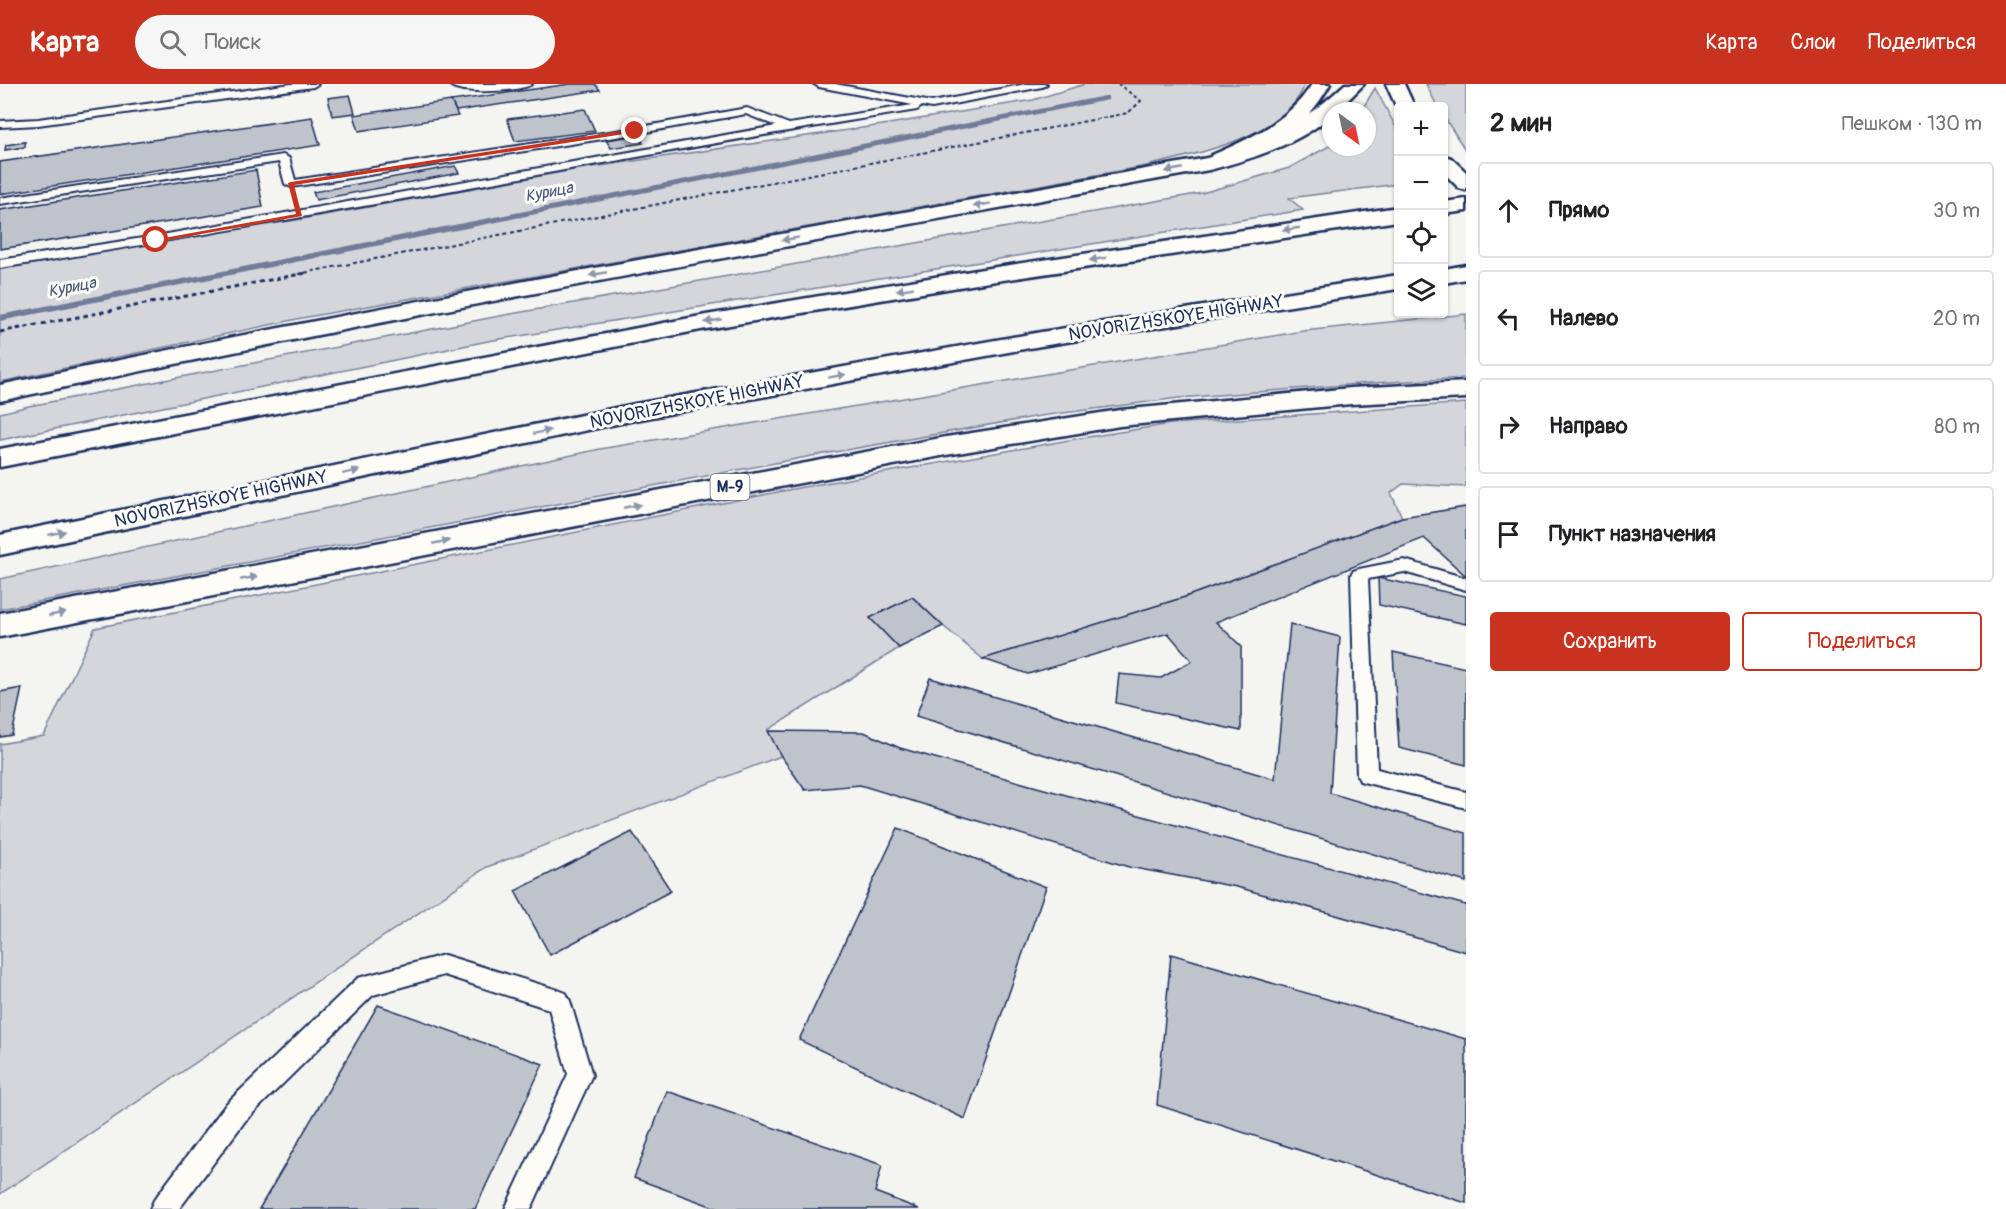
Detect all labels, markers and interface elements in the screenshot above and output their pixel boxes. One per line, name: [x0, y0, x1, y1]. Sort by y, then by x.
search box: [135, 15, 555, 69]
text: Карта: [30, 25, 99, 60]
icon: search: [156, 26, 189, 59]
text: Поиск: [204, 28, 262, 56]
text: Карта: [1705, 29, 1757, 56]
text: Слои: [1790, 29, 1835, 56]
text: Поделиться: [1868, 29, 1976, 56]
north arrow: [1322, 102, 1376, 156]
map controls: [1394, 102, 1448, 318]
button: +: [1394, 102, 1448, 156]
text: 2 мин: [1490, 107, 1552, 139]
text: Пешком · 130 m: [1842, 111, 1982, 136]
route end: [621, 117, 647, 143]
button: −: [1394, 156, 1448, 210]
one-way arrow: [1164, 166, 1183, 175]
water label: Курица: [523, 177, 576, 206]
icon: ahead: [1492, 194, 1525, 227]
text: Прямо: [1549, 196, 1609, 224]
text: 30 m: [1933, 198, 1980, 223]
one-way arrow: [972, 200, 991, 209]
button: locate: [1394, 210, 1448, 264]
one-way arrow: [1281, 225, 1300, 234]
route start: [142, 226, 168, 252]
one-way arrow: [780, 235, 799, 244]
one-way arrow: [1088, 254, 1107, 263]
button: layers: [1394, 264, 1448, 318]
one-way arrow: [588, 270, 607, 279]
water label: Курица: [46, 272, 99, 301]
one-way arrow: [896, 285, 915, 294]
street label: NOVORIZHSKOYE HIGHWAY: [1067, 290, 1286, 346]
icon: left: [1492, 302, 1525, 335]
text: Налево: [1549, 304, 1618, 332]
text: 20 m: [1933, 306, 1980, 331]
one-way arrow: [703, 316, 722, 325]
street label: NOVORIZHSKOYE HIGHWAY: [588, 370, 806, 434]
one-way arrow: [827, 371, 846, 380]
icon: right: [1492, 410, 1525, 443]
text: Направо: [1549, 412, 1628, 440]
text: 80 m: [1934, 414, 1980, 439]
one-way arrow: [533, 427, 552, 436]
street label: NOVORIZHSKOYE HIGHWAY: [112, 465, 330, 533]
one-way arrow: [342, 467, 361, 476]
road number: М-9: [710, 474, 750, 500]
one-way arrow: [623, 501, 642, 510]
icon: arrive: [1492, 518, 1525, 551]
text: Пункт назначения: [1549, 520, 1716, 548]
one-way arrow: [48, 528, 67, 537]
one-way arrow: [431, 537, 450, 546]
one-way arrow: [240, 573, 259, 582]
one-way arrow: [48, 609, 67, 618]
button: Сохранить: [1490, 612, 1730, 671]
button: Поделиться: [1742, 612, 1982, 671]

